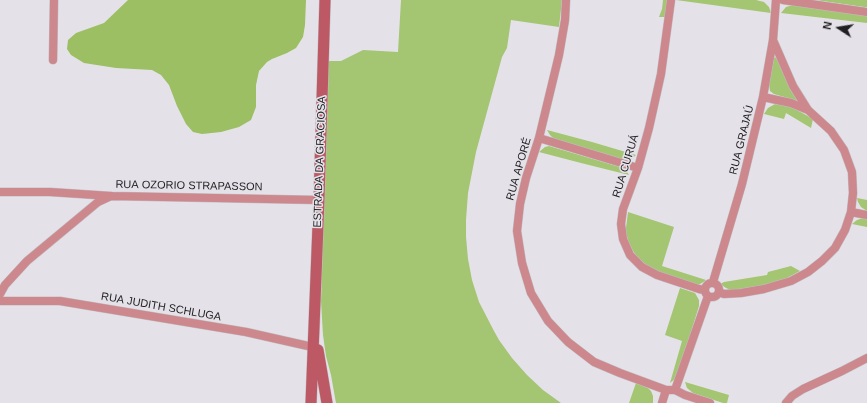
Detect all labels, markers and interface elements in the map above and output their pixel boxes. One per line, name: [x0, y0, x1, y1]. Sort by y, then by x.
north arrow: [819, 8, 859, 48]
text: N: [821, 20, 834, 31]
street label: ESTRADA DA GRACIOSA: [311, 96, 329, 228]
street label: RUA GRAJAÚ: [727, 104, 757, 176]
street label: RUA CURUÁ: [610, 133, 642, 199]
street label: RUA APORÉ: [504, 136, 534, 202]
street label: RUA OZORIO STRAPASSON: [115, 178, 263, 194]
street label: RUA JUDITH SCHLUGA: [100, 290, 222, 324]

